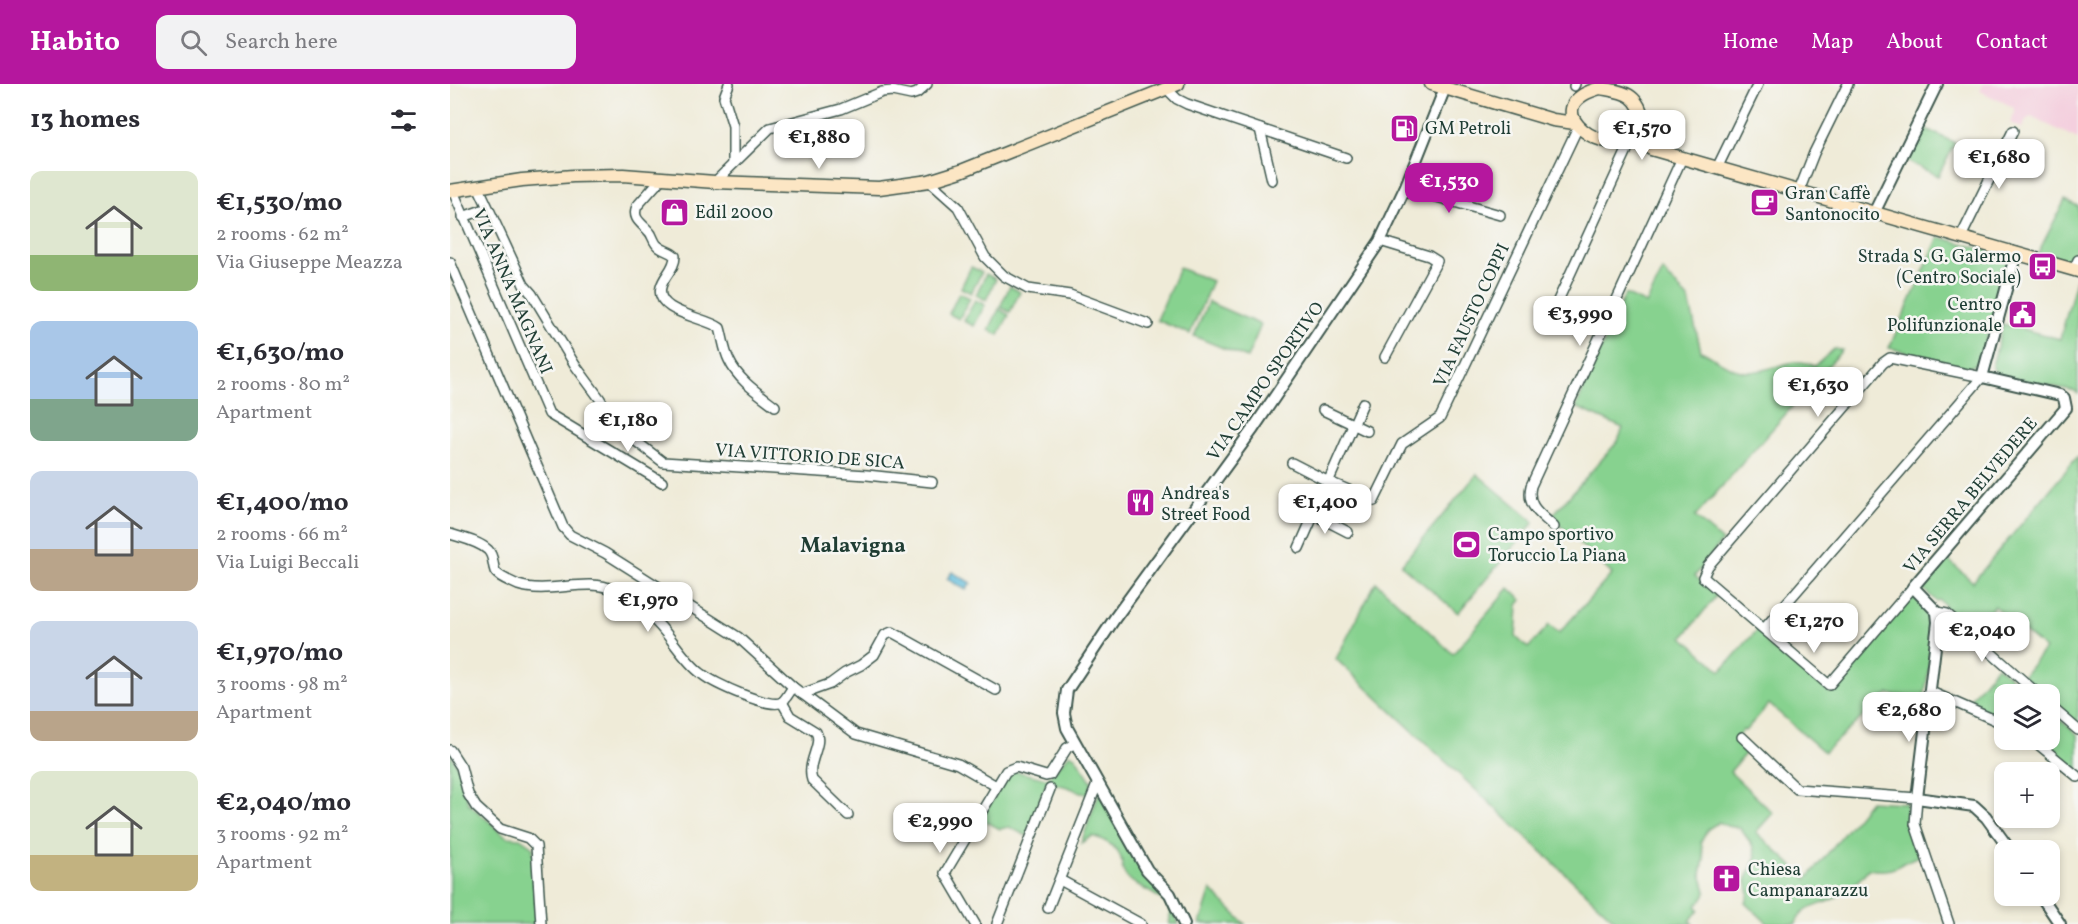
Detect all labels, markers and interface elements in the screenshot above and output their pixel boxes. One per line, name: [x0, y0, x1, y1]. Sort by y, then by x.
search box: [156, 15, 576, 69]
text: Habito: [30, 23, 120, 62]
icon: search: [177, 26, 210, 59]
text: Search here: [225, 27, 338, 58]
text: Home: [1723, 28, 1778, 57]
text: Map: [1811, 28, 1853, 57]
text: About: [1886, 28, 1943, 57]
text: Contact: [1976, 28, 2048, 57]
text: 13 homes: [30, 102, 140, 138]
icon: filters: [387, 104, 420, 137]
pin: €1,570: [1593, 110, 1691, 161]
fuel station icon: GM Petroli: [1388, 112, 1420, 144]
text: €1,570: [1612, 115, 1672, 143]
place label: GM Petroli: [1425, 117, 1511, 142]
pin: €1,880: [770, 119, 868, 170]
text: €1,880: [788, 124, 850, 152]
pin: €1,680: [1950, 139, 2048, 190]
text: €1,680: [1968, 144, 2030, 172]
pin: €1,530: [1400, 163, 1498, 214]
text: €1,530: [1419, 168, 1479, 196]
place label: Gran Caffè Santonocito: [1785, 182, 1880, 228]
text: €1,530/mo: [216, 185, 342, 221]
cafe icon: Gran Caffè Santonocito: [1748, 187, 1780, 219]
icon: home: [78, 195, 150, 267]
shop icon: Edil 2000: [658, 196, 690, 228]
place label: Edil 2000: [695, 201, 773, 226]
street label: VIA ANNA MAGNANI: [465, 205, 558, 378]
text: 2 rooms · 62 m²: [216, 221, 349, 249]
street label: VIA FAUSTO COPPI: [1428, 240, 1517, 392]
place label: Strada S. G. Galermo (Centro Sociale): [1858, 245, 2021, 291]
text: Via Giuseppe Meazza: [216, 249, 403, 277]
bus stop icon: Strada S. G. Galermo (Centro Sociale): [2026, 250, 2058, 282]
place label: Centro Polifunzionale: [1887, 293, 2002, 339]
pin: €3,990: [1531, 296, 1629, 347]
street label: VIA CAMPO SPORTIVO: [1202, 297, 1331, 467]
public building icon: Centro Polifunzionale: [2007, 298, 2039, 330]
text: €3,990: [1547, 301, 1613, 329]
text: €1,630/mo: [216, 335, 344, 371]
icon: home: [78, 345, 150, 417]
pin: €1,630: [1769, 367, 1867, 418]
text: 2 rooms · 80 m²: [216, 371, 350, 399]
text: €1,630: [1787, 372, 1849, 400]
text: Apartment: [216, 399, 312, 427]
pin: €1,180: [579, 402, 677, 453]
text: €1,180: [598, 407, 658, 435]
street label: VIA SERRA BELVEDERE: [1898, 412, 2044, 580]
street label: VIA VITTORIO DE SICA: [714, 438, 906, 477]
place label: Andrea's Street Food: [1161, 482, 1250, 528]
pin: €1,400: [1276, 484, 1374, 535]
text: €1,400/mo: [216, 485, 349, 521]
restaurant icon: Andrea's Street Food: [1124, 487, 1156, 519]
text: €1,400: [1292, 489, 1358, 517]
icon: home: [78, 495, 150, 567]
text: 2 rooms · 66 m²: [216, 521, 348, 549]
place label: Campo sportivo Toruccio La Piana: [1488, 523, 1626, 569]
sports icon: Campo sportivo Toruccio La Piana: [1451, 528, 1483, 560]
district label: Malavigna: [800, 532, 906, 561]
text: Via Luigi Beccali: [216, 549, 359, 577]
pin: €1,970: [599, 582, 697, 633]
text: €1,970: [618, 587, 678, 615]
pin: €1,270: [1765, 603, 1863, 654]
text: €1,270: [1784, 608, 1844, 636]
pin: €2,040: [1933, 612, 2031, 663]
text: €2,040: [1949, 617, 2015, 645]
text: €1,970/mo: [216, 635, 343, 671]
icon: home: [78, 645, 150, 717]
text: 3 rooms · 98 m²: [216, 671, 348, 699]
map controls: [1994, 684, 2060, 906]
button: layers: [1994, 684, 2060, 750]
pin: €2,680: [1860, 692, 1958, 743]
text: €2,680: [1876, 697, 1942, 725]
text: Apartment: [216, 699, 312, 727]
button: +: [1994, 762, 2060, 828]
text: €2,040/mo: [216, 785, 351, 821]
icon: home: [78, 795, 150, 867]
pin: €2,990: [891, 803, 989, 854]
text: €2,990: [907, 808, 973, 836]
text: 3 rooms · 92 m²: [216, 821, 348, 849]
button: −: [1994, 840, 2060, 906]
text: Apartment: [216, 849, 312, 877]
place label: Chiesa Campanarazzu: [1748, 858, 1868, 904]
church icon: Chiesa Campanarazzu: [1711, 863, 1743, 895]

